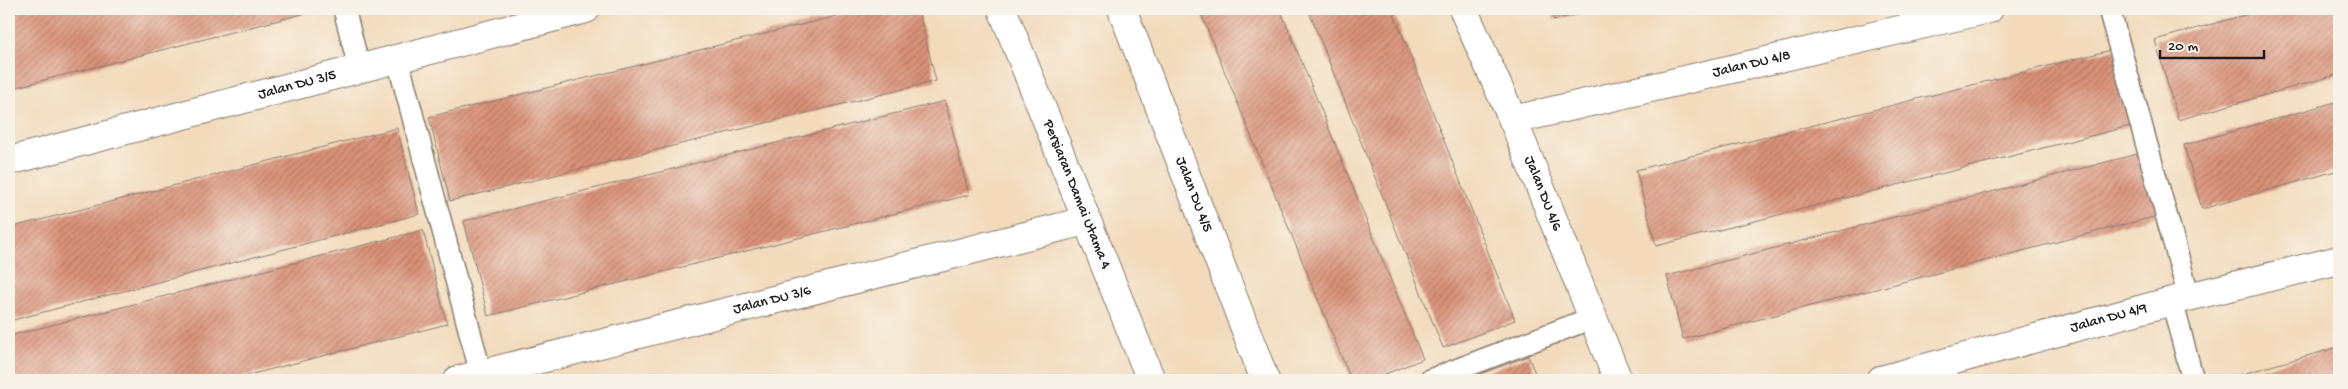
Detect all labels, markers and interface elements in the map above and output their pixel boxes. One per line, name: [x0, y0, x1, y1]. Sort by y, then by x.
scale bar: [2160, 28, 2264, 60]
text: 20 m: [2168, 38, 2198, 56]
street label: Jalan DU 4/8: [1711, 47, 1792, 82]
street label: Jalan DU 3/5: [256, 66, 338, 104]
street label: Persiaran Damai Utama 4: [1038, 116, 1115, 272]
street label: Jalan DU 4/5: [1171, 154, 1216, 235]
street label: Jalan DU 4/6: [1520, 154, 1566, 234]
street label: Jalan DU 3/6: [731, 282, 813, 319]
street label: Jalan DU 4/9: [2068, 299, 2150, 337]

